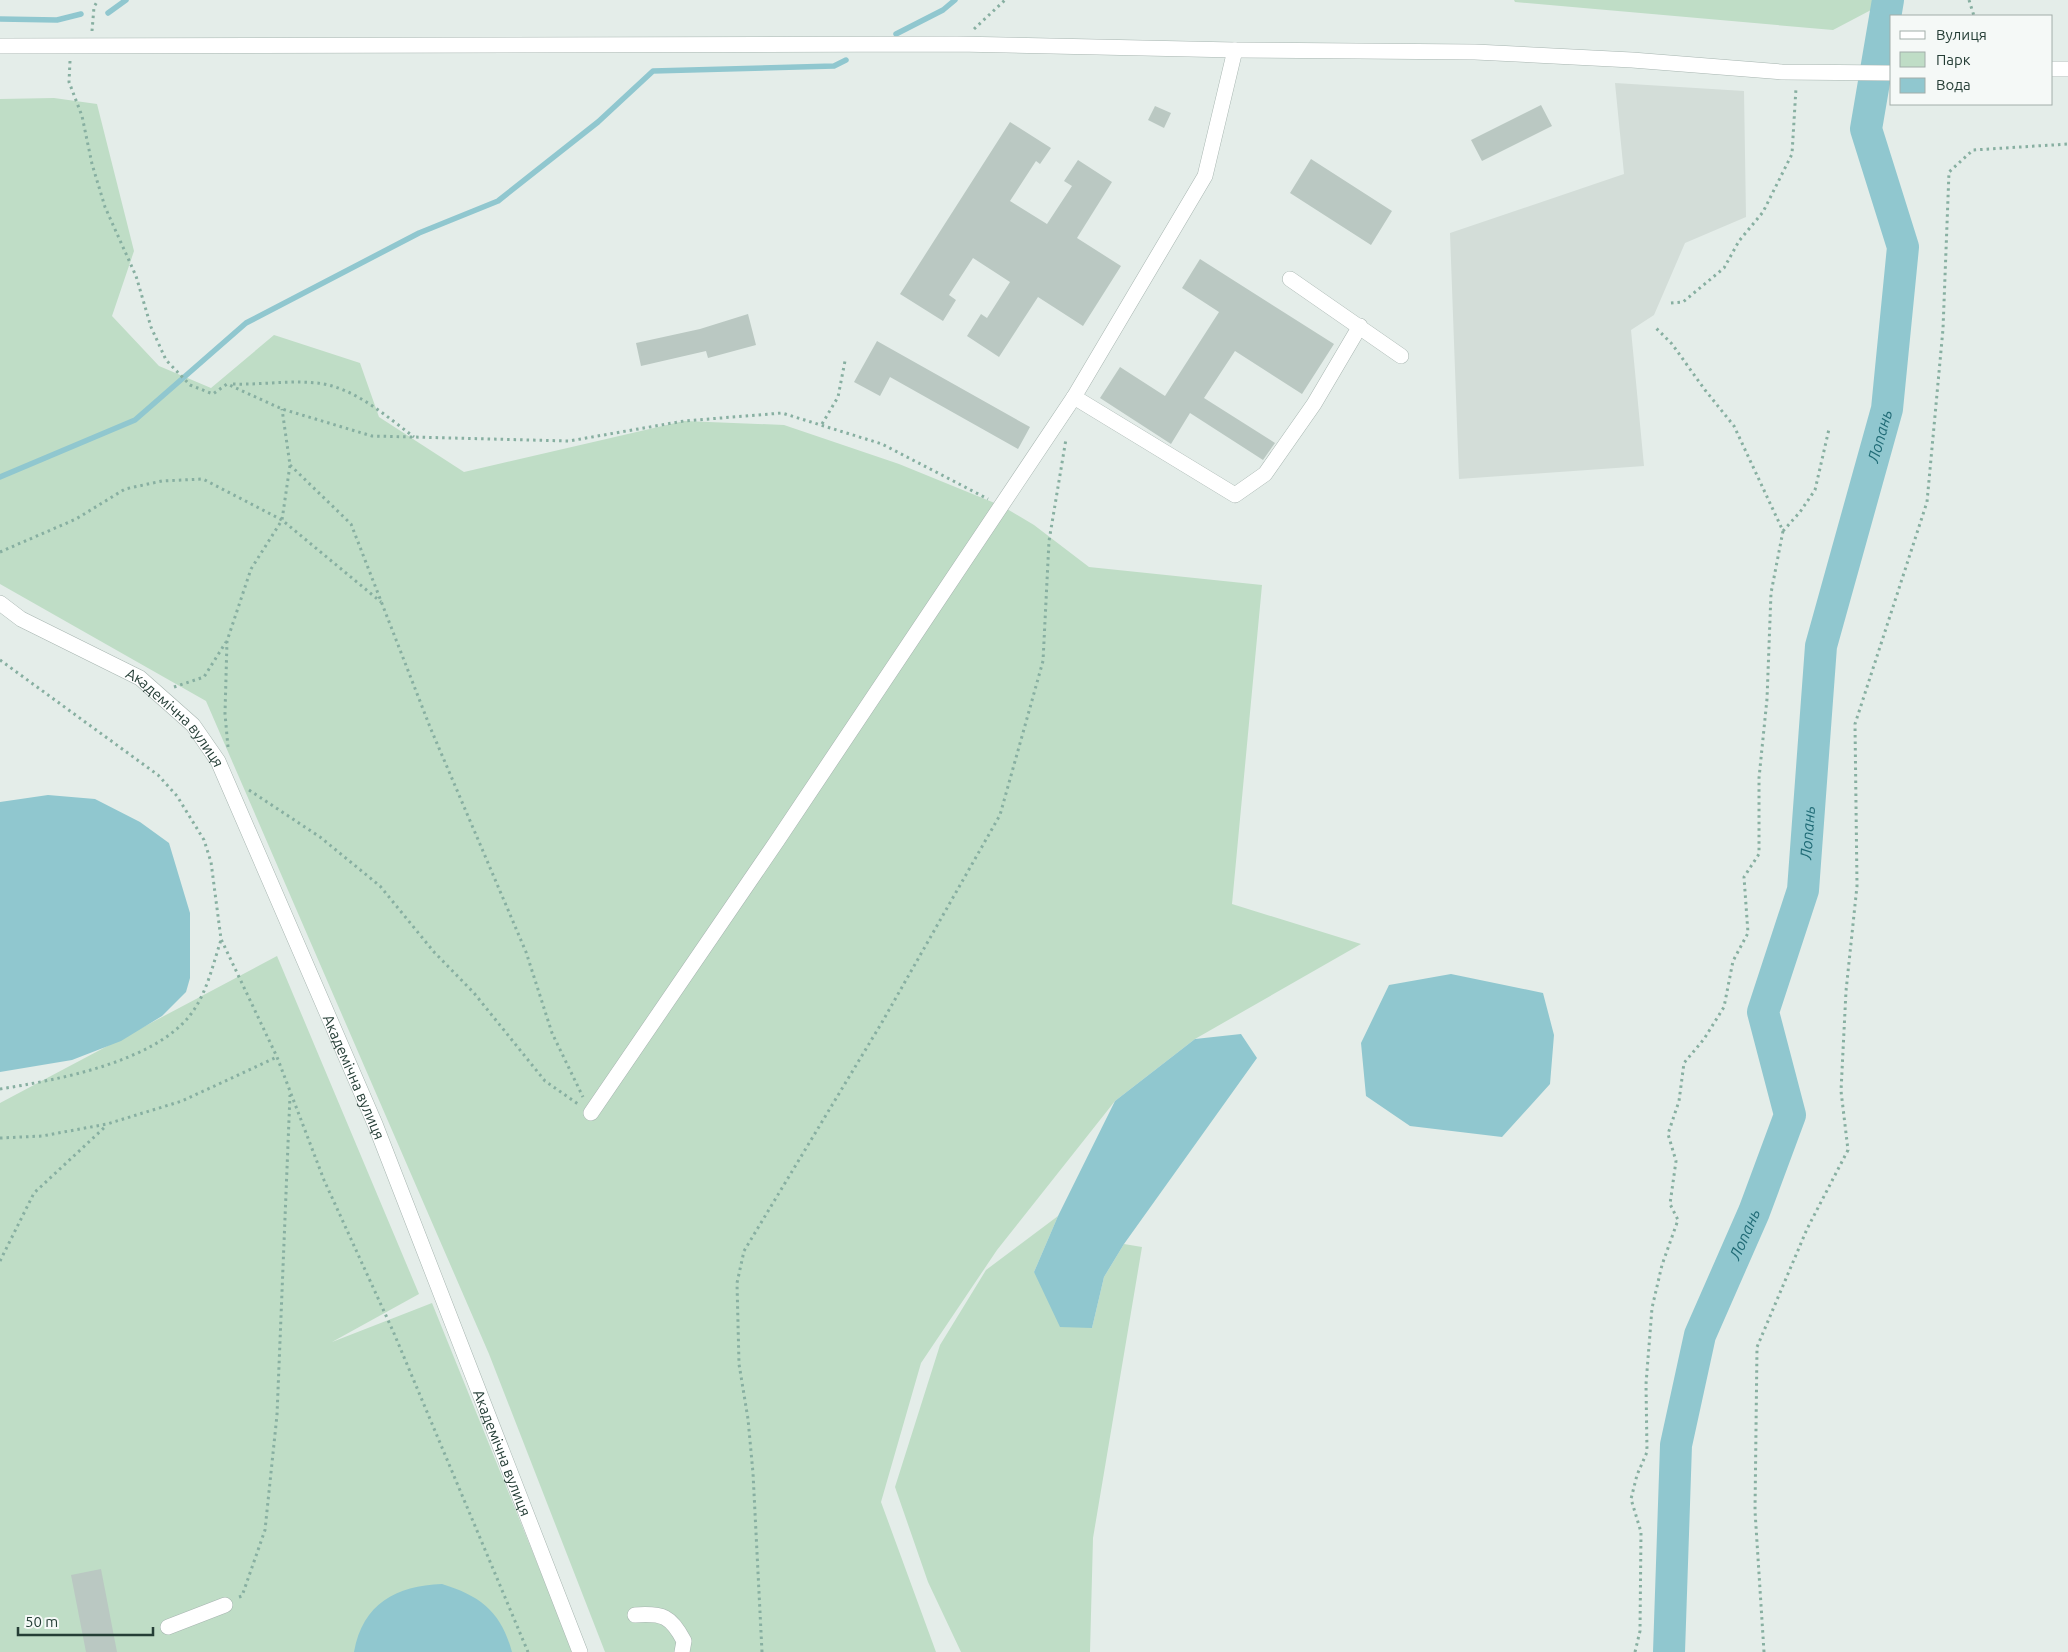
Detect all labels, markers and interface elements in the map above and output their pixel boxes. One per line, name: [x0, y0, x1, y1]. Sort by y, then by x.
legend: [1890, 15, 2053, 105]
text: Вулиця: [1936, 26, 1987, 43]
text: Парк: [1936, 51, 1971, 68]
text: Вода: [1936, 76, 1971, 93]
water label: Лопань: [1863, 408, 1895, 465]
street label: Академічна вулиця: [123, 664, 228, 769]
water label: Лопань: [1796, 805, 1818, 861]
street label: Академічна вулиця: [320, 1012, 389, 1142]
water label: Лопань: [1725, 1206, 1763, 1263]
street label: Академічна вулиця: [470, 1387, 535, 1518]
scale bar: [18, 1604, 152, 1636]
text: 50 m: [25, 1613, 58, 1630]

